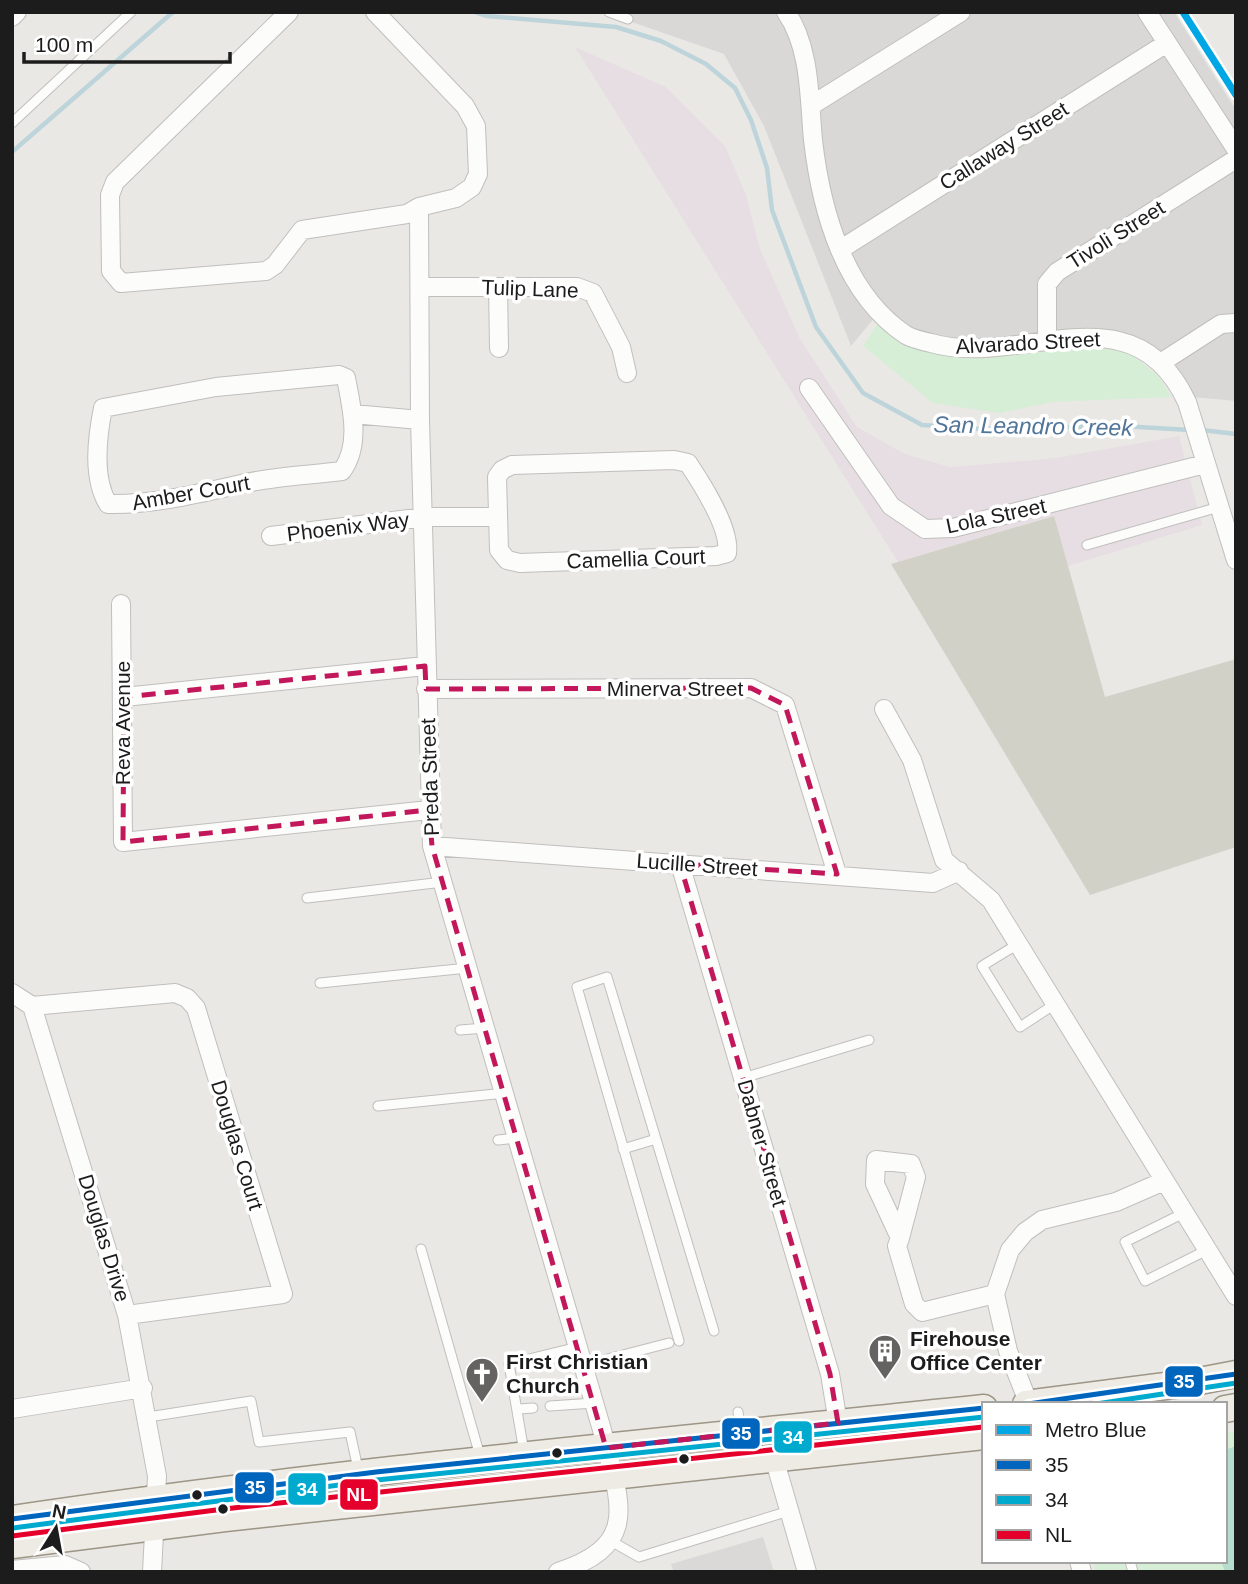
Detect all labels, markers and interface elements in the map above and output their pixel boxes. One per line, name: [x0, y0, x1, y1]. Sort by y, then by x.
scale bar: [24, 21, 231, 65]
text: 100 m: [35, 33, 93, 56]
street label: Callaway Street: [935, 97, 1072, 194]
street label: Tivoli Street: [1063, 196, 1169, 273]
street label: Tulip Lane: [481, 275, 579, 302]
street label: Alvarado Street: [955, 327, 1101, 358]
water label: San Leandro Creek: [933, 411, 1134, 441]
street label: Amber Court: [130, 471, 252, 514]
street label: Lola Street: [944, 494, 1048, 537]
street label: Phoenix Way: [286, 508, 411, 545]
street label: Camellia Court: [566, 545, 706, 572]
street label: Reva Avenue: [111, 661, 134, 785]
street label: Minerva Street: [607, 677, 743, 700]
street label: Preda Street: [416, 718, 443, 836]
street label: Lucille Street: [636, 849, 759, 880]
street label: Douglas Court: [207, 1077, 268, 1213]
street label: Dabner Street: [733, 1077, 792, 1209]
street label: Douglas Drive: [74, 1171, 135, 1304]
place label: Firehouse Office Center: [910, 1327, 1042, 1374]
building icon: Firehouse Office Center: [866, 1332, 904, 1381]
place label: First Christian Church: [506, 1350, 648, 1397]
church icon: First Christian Church: [463, 1355, 501, 1404]
line badge: 35: [1164, 1365, 1204, 1398]
text: 35: [1173, 1371, 1195, 1392]
legend: [982, 1402, 1227, 1563]
line badge: 35: [721, 1417, 761, 1450]
text: Metro Blue: [1045, 1418, 1147, 1441]
line badge: 34: [773, 1420, 813, 1454]
text: 35: [730, 1423, 752, 1444]
text: 34: [782, 1427, 804, 1448]
unlabelled marker: [550, 1446, 564, 1460]
unlabelled marker: [677, 1452, 691, 1466]
text: 35: [1045, 1453, 1068, 1476]
line badge: 35: [234, 1471, 275, 1504]
line badge: 34: [287, 1472, 327, 1506]
text: 35: [244, 1477, 266, 1498]
line badge: NL: [339, 1478, 379, 1511]
text: 34: [296, 1479, 318, 1500]
text: NL: [346, 1484, 372, 1505]
unlabelled marker: [190, 1488, 204, 1502]
text: 34: [1045, 1488, 1069, 1511]
north arrow: [21, 1493, 91, 1563]
text: N: [50, 1500, 68, 1523]
unlabelled marker: [216, 1502, 230, 1516]
text: NL: [1045, 1523, 1072, 1546]

